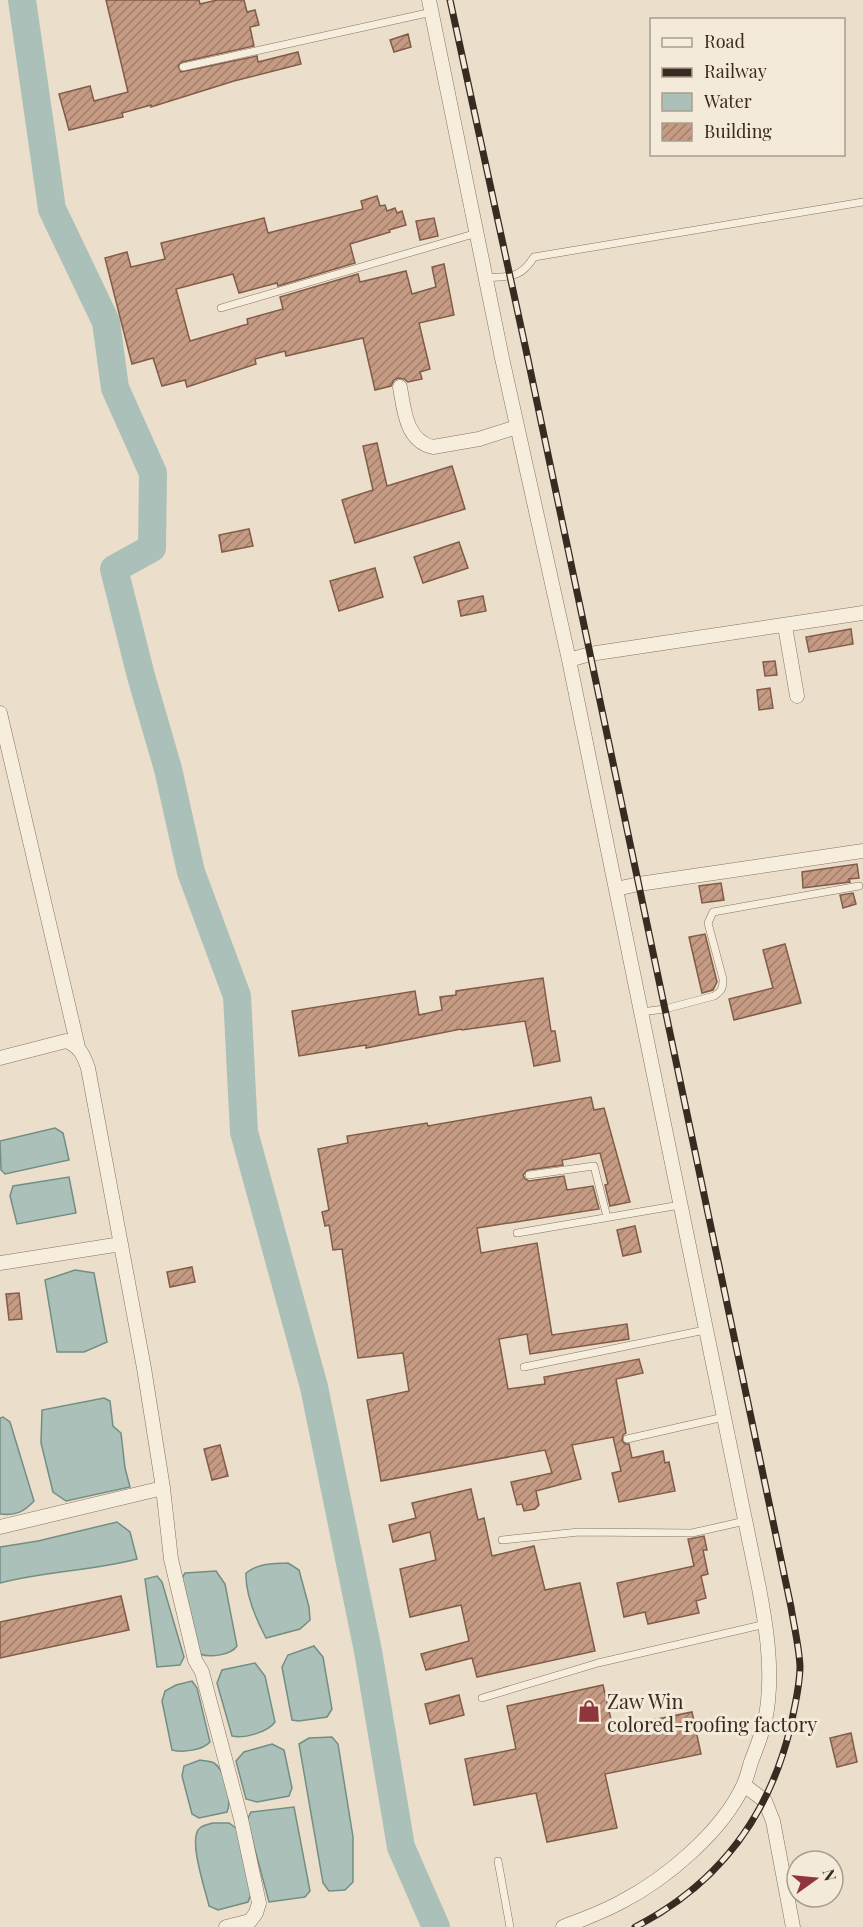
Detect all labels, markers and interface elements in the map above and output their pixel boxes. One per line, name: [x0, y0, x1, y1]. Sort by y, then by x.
legend: [650, 18, 845, 156]
text: Road: [704, 29, 745, 53]
text: Railway: [704, 59, 767, 83]
text: Water: [703, 89, 752, 113]
text: Building: [704, 119, 772, 143]
place label: Zaw Win colored-roofing factory: [607, 1687, 817, 1737]
shop icon: Zaw Win colored-roofing factory: [576, 1698, 602, 1724]
north arrow: [785, 1849, 845, 1909]
text: N: [818, 1867, 842, 1884]

